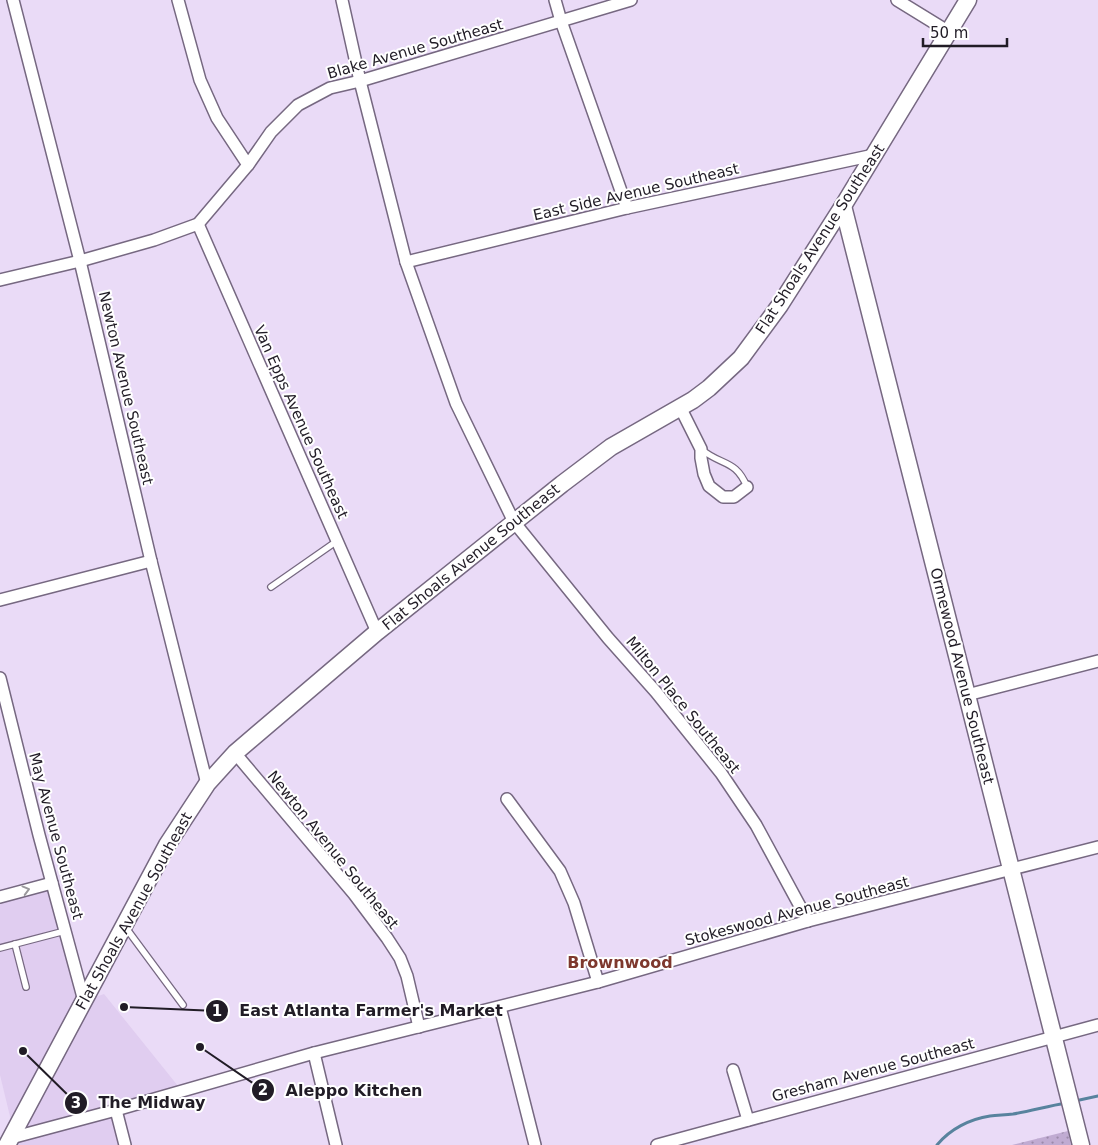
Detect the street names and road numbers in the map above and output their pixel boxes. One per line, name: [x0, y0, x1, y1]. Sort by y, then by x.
street label: Blake Avenue Southeast: [325, 15, 505, 83]
street label: Flat Shoals Avenue Southeast: [752, 140, 888, 337]
street label: East Side Avenue Southeast: [531, 160, 741, 224]
street label: Newton Avenue Southeast: [95, 289, 157, 487]
street label: Van Epps Avenue Southeast: [250, 322, 352, 522]
street label: Flat Shoals Avenue Southeast: [379, 480, 563, 634]
street label: Ormewood Avenue Southeast: [926, 566, 998, 786]
street label: Milton Place Southeast: [622, 633, 744, 777]
street label: May Avenue Southeast: [25, 751, 87, 922]
street label: Newton Avenue Southeast: [264, 767, 402, 933]
street label: Flat Shoals Avenue Southeast: [72, 809, 196, 1013]
street label: Stokeswood Avenue Southeast: [683, 872, 911, 950]
street label: Gresham Avenue Southeast: [770, 1034, 976, 1106]

